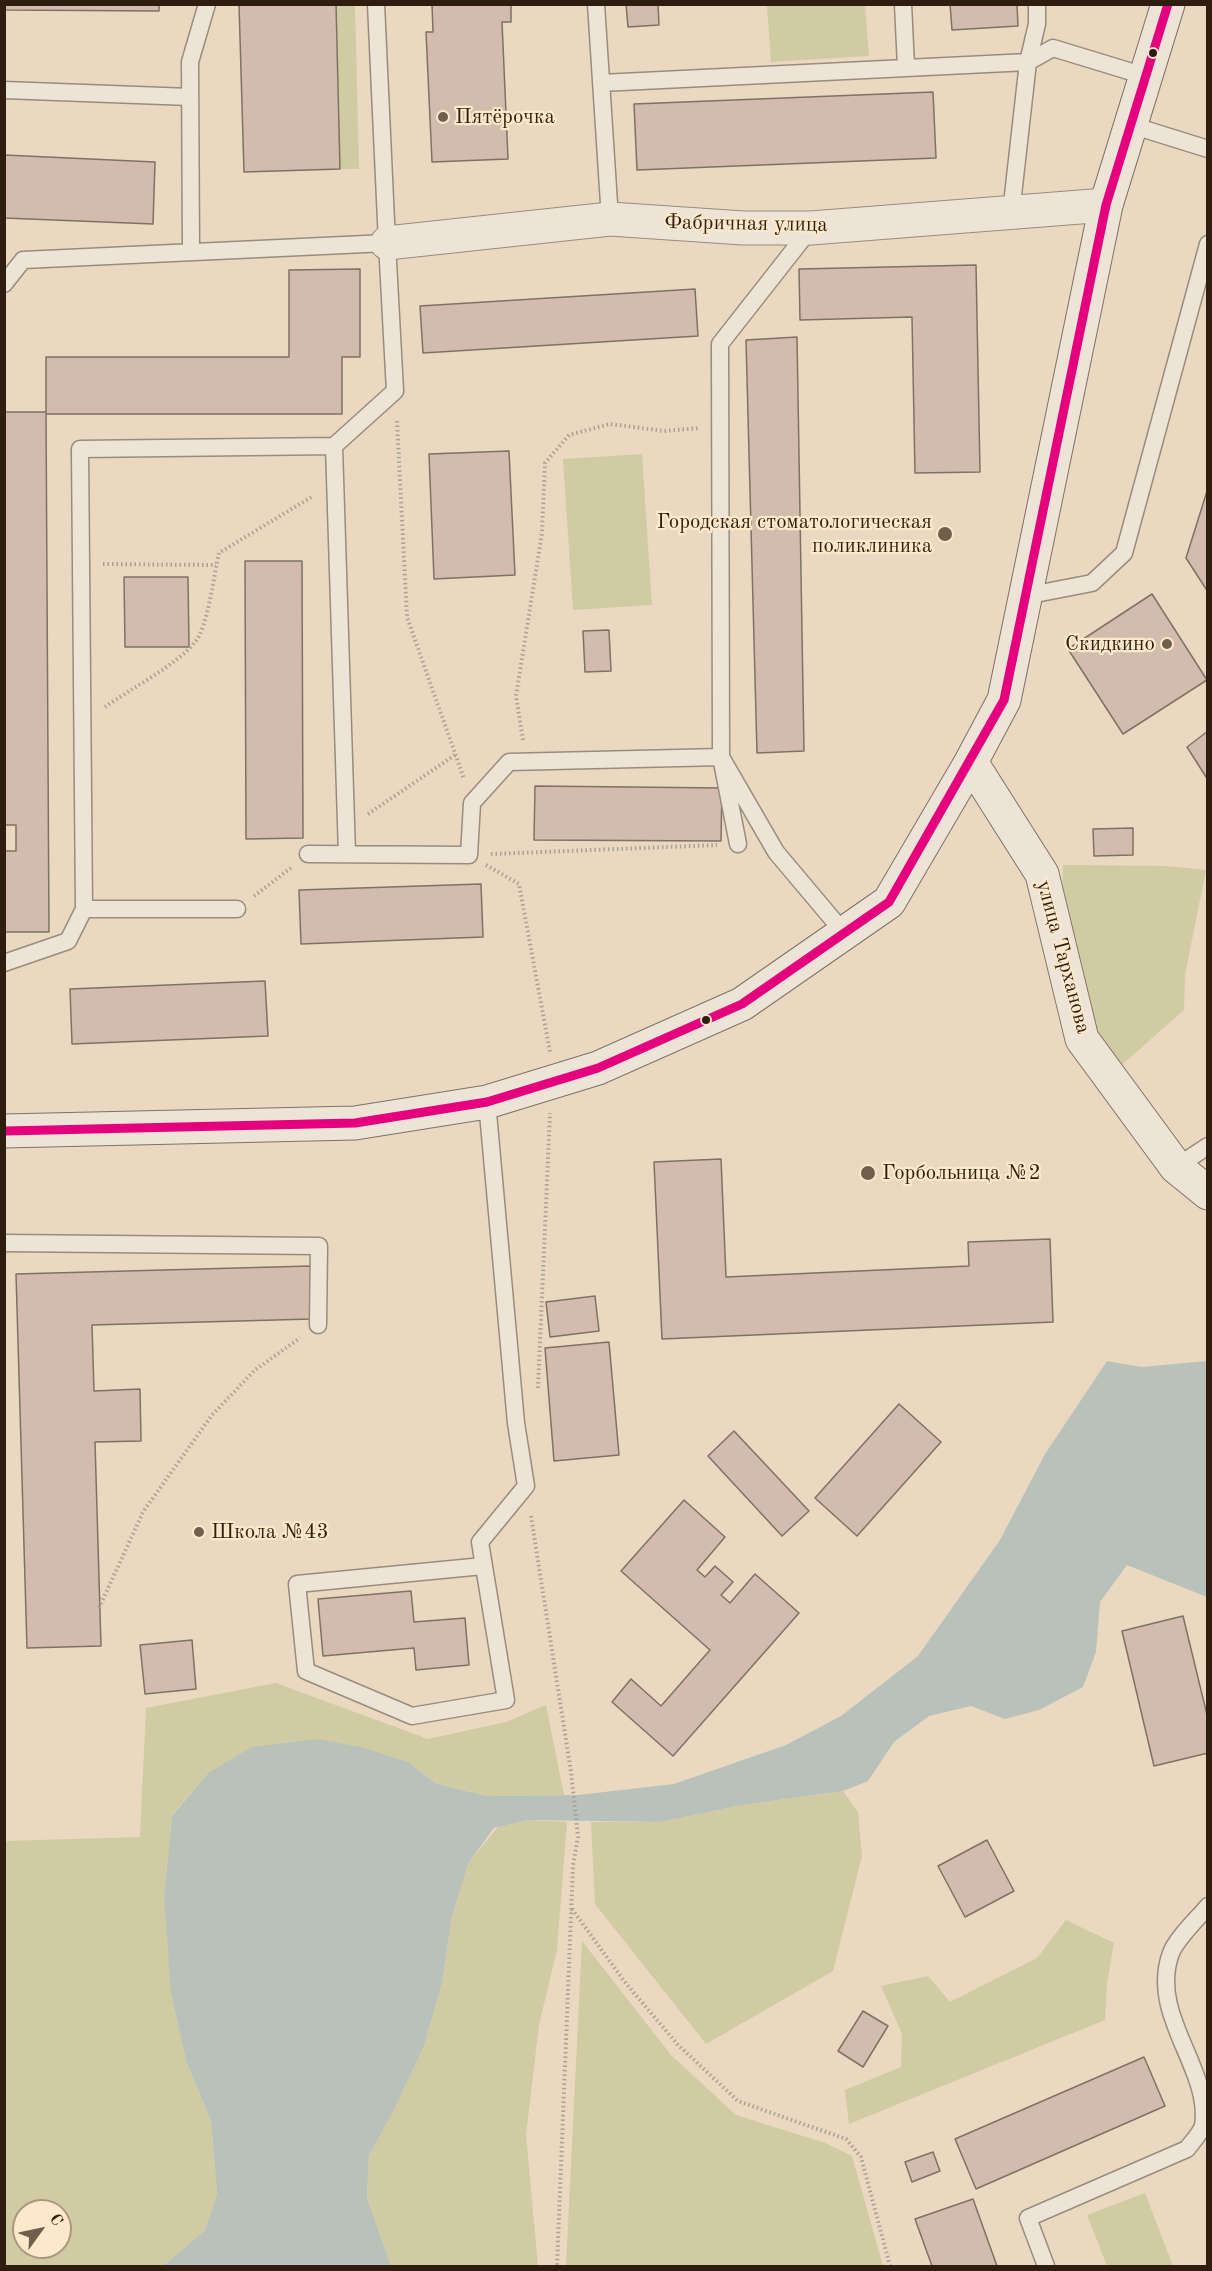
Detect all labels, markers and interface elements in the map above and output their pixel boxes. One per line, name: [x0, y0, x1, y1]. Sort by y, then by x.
unlabelled marker: [1147, 47, 1159, 59]
place label: Пятёрочка: [455, 104, 555, 130]
marker: Пятёрочка: [436, 110, 450, 124]
street label: Фабричная улица: [664, 210, 828, 238]
place label: Городская стоматологическая поликлиника: [657, 509, 932, 559]
marker: Городская стоматологическая поликлиника: [936, 525, 954, 543]
place label: Скидкино: [1065, 631, 1155, 657]
marker: Скидкино: [1160, 637, 1174, 651]
street label: улица Тарханова: [1030, 877, 1096, 1037]
unlabelled marker: [700, 1014, 712, 1026]
place label: Горбольница №2: [882, 1160, 1041, 1186]
marker: Горбольница №2: [859, 1164, 877, 1182]
place label: Школа №43: [211, 1519, 329, 1545]
marker: Школа №43: [192, 1525, 206, 1539]
north arrow: [12, 2199, 72, 2259]
text: С: [46, 2211, 65, 2229]

